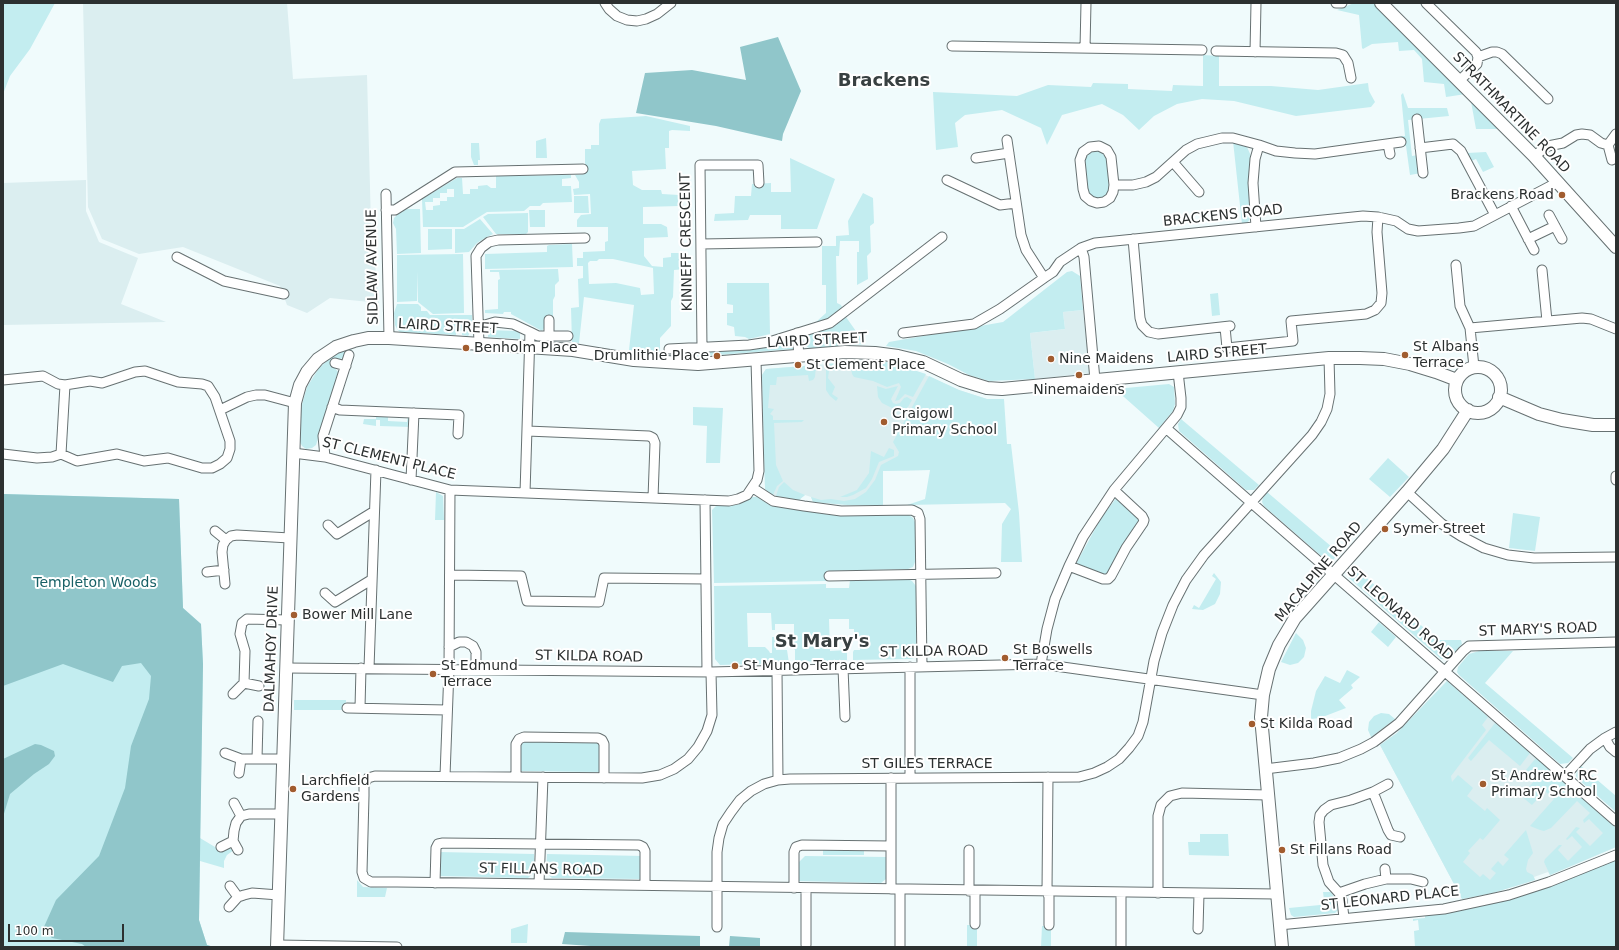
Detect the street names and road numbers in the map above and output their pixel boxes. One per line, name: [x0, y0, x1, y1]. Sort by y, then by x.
street label: STRATHMARTINE ROAD: [1449, 49, 1573, 177]
street label: KINNEFF CRESCENT: [677, 173, 697, 311]
street label: BRACKENS ROAD: [1162, 201, 1284, 231]
street label: SIDLAW AVENUE: [364, 209, 382, 325]
street label: LAIRD STREET: [398, 316, 498, 338]
street label: LAIRD STREET: [767, 330, 867, 352]
street label: LAIRD STREET: [1166, 341, 1268, 367]
street label: ST CLEMENT PLACE: [320, 434, 458, 484]
street label: MACALPINE ROAD: [1272, 518, 1366, 626]
street label: ST LEONARD ROAD: [1343, 563, 1457, 665]
street label: DALMAHOY DRIVE: [261, 586, 283, 712]
street label: ST MARY'S ROAD: [1478, 620, 1598, 640]
street label: ST KILDA ROAD: [880, 643, 988, 661]
street label: ST KILDA ROAD: [535, 648, 643, 666]
street label: ST GILES TERRACE: [861, 756, 993, 772]
street label: ST FILLANS ROAD: [479, 861, 603, 879]
street label: ST LEONARD PLACE: [1320, 883, 1460, 915]

